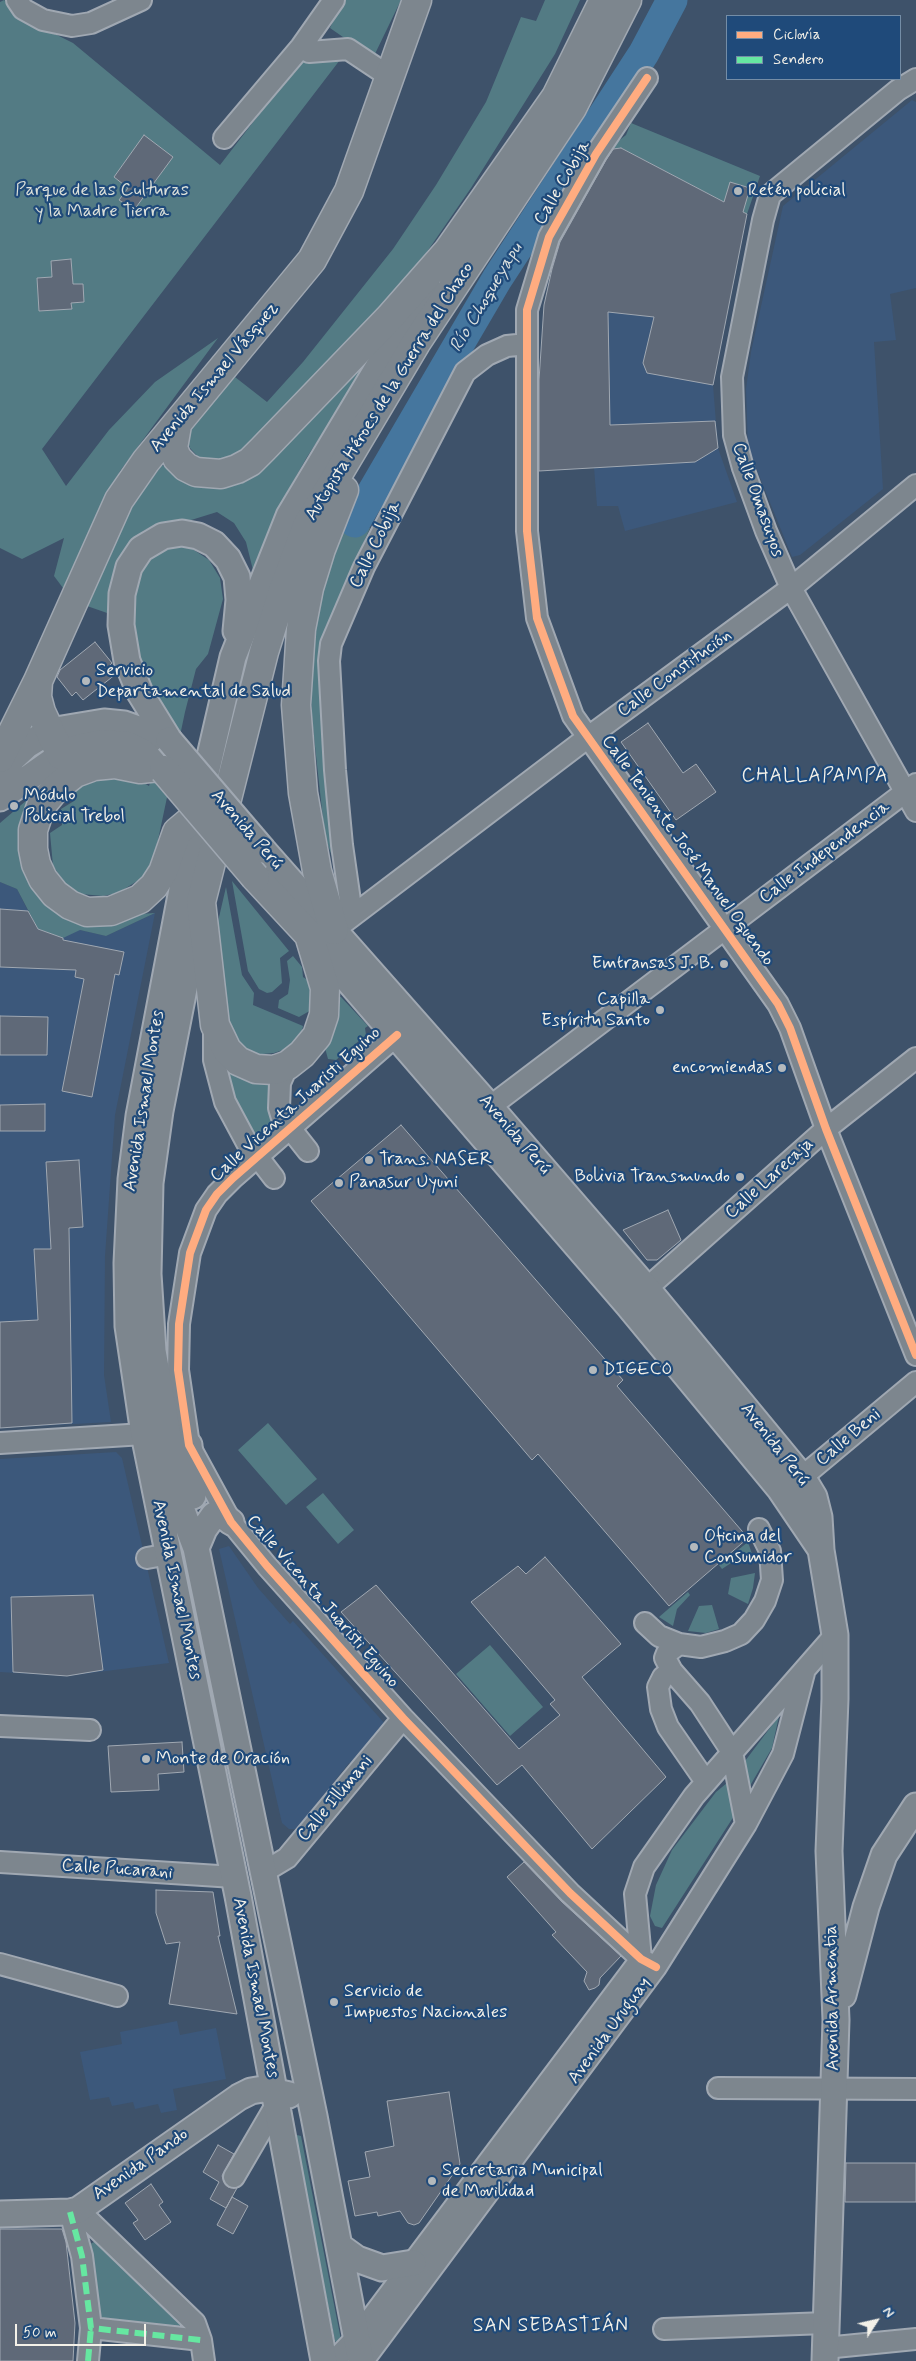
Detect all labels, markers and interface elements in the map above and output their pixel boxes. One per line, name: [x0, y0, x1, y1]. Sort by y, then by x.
legend: [726, 15, 901, 80]
text: Ciclovía: [773, 25, 821, 45]
text: Sendero: [773, 50, 824, 70]
street label: Calle Cobija: [530, 137, 596, 229]
park label: Parque de las Culturas y la Madre Tierra: [15, 180, 189, 222]
place label: Retén policial: [748, 180, 846, 202]
marker: Retén policial: [732, 185, 744, 197]
water label: Río Choqueyapu: [445, 239, 529, 357]
street label: Autopista Héroes de la Guerra del Chaco: [301, 259, 479, 525]
street label: Avenida Ismael Vásquez: [146, 299, 284, 457]
street label: Calle Omasuyos: [726, 440, 788, 560]
street label: Calle Cobija: [346, 498, 406, 592]
street label: Calle Constitución: [614, 625, 736, 723]
place label: Servicio Departamental de Salud: [96, 660, 291, 702]
marker: Servicio Departamental de Salud: [80, 675, 92, 687]
street label: Calle Teniente José Manuel Oquendo: [596, 731, 778, 971]
district label: CHALLAPAMPA: [743, 766, 887, 788]
place label: Módulo Policial Trebol: [24, 785, 125, 828]
street label: Avenida Perú: [205, 786, 287, 874]
street label: Calle Independencia: [756, 797, 894, 909]
marker: Módulo Policial Trebol: [8, 800, 20, 812]
place label: Emtransas J. B.: [592, 953, 714, 975]
marker: Emtransas J. B.: [718, 958, 730, 970]
place label: Capilla Espíritu Santo: [541, 989, 650, 1032]
marker: Capilla Espíritu Santo: [654, 1004, 666, 1016]
street label: Avenida Ismael Montes: [120, 1009, 170, 1193]
street label: Calle Vicenta Juaristi Eguino: [206, 1023, 386, 1187]
place label: encomiendas: [672, 1057, 772, 1079]
marker: encomiendas: [776, 1062, 788, 1074]
street label: Avenida Perú: [473, 1091, 555, 1179]
street label: Calle Larecaja: [721, 1134, 819, 1224]
place label: Trans. NASER: [379, 1149, 492, 1171]
marker: Trans. NASER: [363, 1154, 375, 1166]
place label: Bolivia Transmundo: [574, 1166, 730, 1188]
marker: Bolivia Transmundo: [734, 1171, 746, 1183]
place label: Panasur Uyuni: [349, 1172, 458, 1194]
marker: Panasur Uyuni: [333, 1177, 345, 1189]
place label: DIGECO: [603, 1359, 672, 1381]
marker: DIGECO: [587, 1364, 599, 1376]
street label: Avenida Perú: [735, 1399, 813, 1491]
street label: Calle Beni: [812, 1405, 886, 1471]
street label: Avenida Ismael Montes: [146, 1498, 206, 1682]
street label: Calle Vicenta Juaristi Eguino: [241, 1511, 403, 1693]
place label: Oficina del Consumidor: [704, 1526, 792, 1568]
marker: Oficina del Consumidor: [688, 1541, 700, 1553]
place label: Monte de Oración: [156, 1748, 290, 1770]
street label: Calle Illimani: [294, 1751, 378, 1847]
marker: Monte de Oración: [140, 1753, 152, 1765]
street label: Calle Pucarani: [61, 1855, 173, 1885]
street label: Avenida Ismael Montes: [227, 1896, 283, 2080]
street label: Avenida Armentia: [821, 1925, 845, 2071]
street label: Avenida Uruguay: [564, 1973, 656, 2089]
place label: Servicio de Impuestos Nacionales: [344, 1981, 507, 2024]
marker: Servicio de Impuestos Nacionales: [328, 1996, 340, 2008]
street label: Avenida Pando: [89, 2124, 193, 2206]
place label: Secretaria Municipal de Movilidad: [442, 2160, 603, 2202]
marker: Secretaria Municipal de Movilidad: [426, 2175, 438, 2187]
north arrow: [851, 2296, 901, 2346]
text: N: [878, 2303, 898, 2321]
scale bar: [18, 2314, 149, 2346]
district label: SAN SEBASTIÁN: [473, 2316, 629, 2338]
text: 50 m: [23, 2323, 57, 2343]

